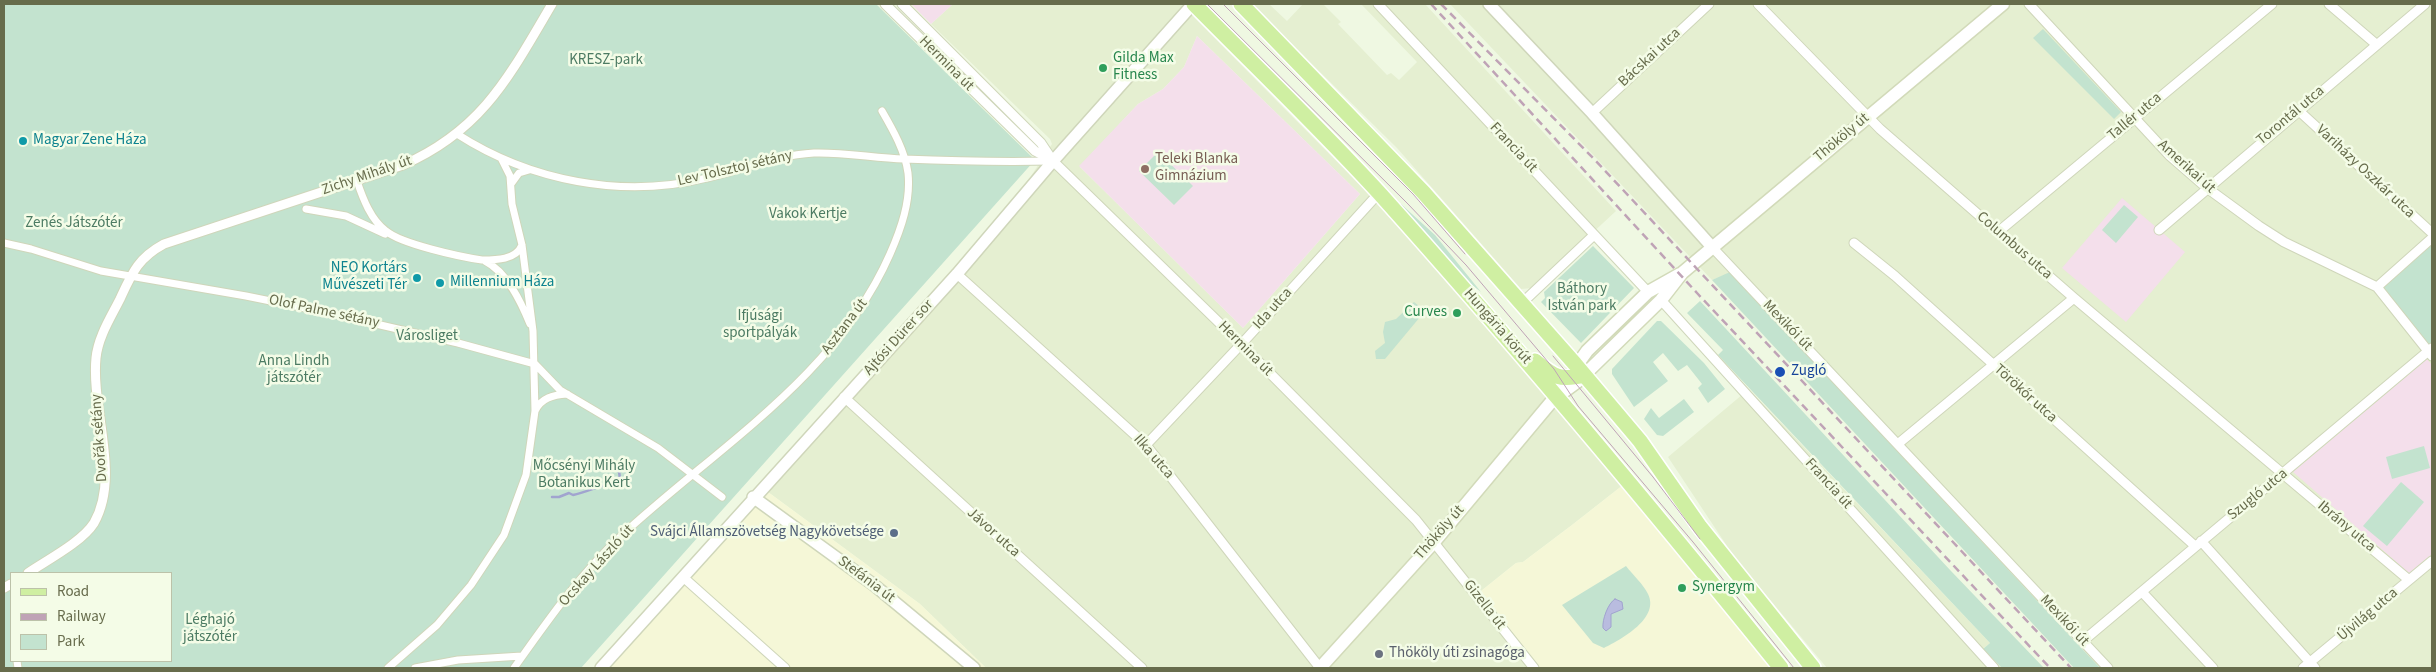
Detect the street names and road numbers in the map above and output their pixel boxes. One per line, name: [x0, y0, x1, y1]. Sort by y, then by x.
street label: Bácskai utca: [1615, 25, 1685, 91]
street label: Hermina út: [915, 33, 977, 95]
street label: Torontál utca: [2253, 82, 2329, 150]
street label: Tallér utca: [2104, 89, 2166, 145]
street label: Thököly út: [1811, 110, 1873, 166]
street label: Francia út: [1485, 119, 1541, 177]
street label: Variházy Oszkár utca: [2312, 121, 2418, 223]
street label: Amerikai út: [2153, 136, 2219, 198]
street label: Lev Tolsztoj sétány: [676, 147, 794, 191]
street label: Zichy Mihály út: [320, 152, 414, 200]
street label: Columbus utca: [1973, 208, 2055, 284]
street label: Ida utca: [1250, 284, 1296, 334]
street label: Hungária körút: [1459, 286, 1535, 368]
street label: Olof Palme sétány: [267, 292, 381, 332]
street label: Asztana út: [818, 295, 872, 359]
street label: Ajtósi Dürer sor: [860, 296, 938, 380]
street label: Mexikói út: [1758, 297, 1816, 355]
street label: Hermina út: [1214, 318, 1276, 380]
street label: Törökőr utca: [1990, 361, 2060, 427]
street label: Dvořák sétány: [88, 393, 112, 483]
street label: Ilka utca: [1129, 431, 1177, 483]
street label: Francia út: [1801, 455, 1855, 513]
street label: Szugló utca: [2224, 465, 2292, 525]
street label: Ibrány utca: [2313, 498, 2379, 556]
street label: Thököly út: [1411, 502, 1469, 564]
street label: Jávor utca: [963, 504, 1023, 562]
street label: Ocskay László út: [556, 521, 638, 611]
street label: Stefánia út: [834, 553, 898, 607]
street label: Gizella út: [1459, 577, 1509, 633]
street label: Újvilág utca: [2334, 585, 2402, 645]
street label: Mexikói út: [2036, 592, 2092, 650]

